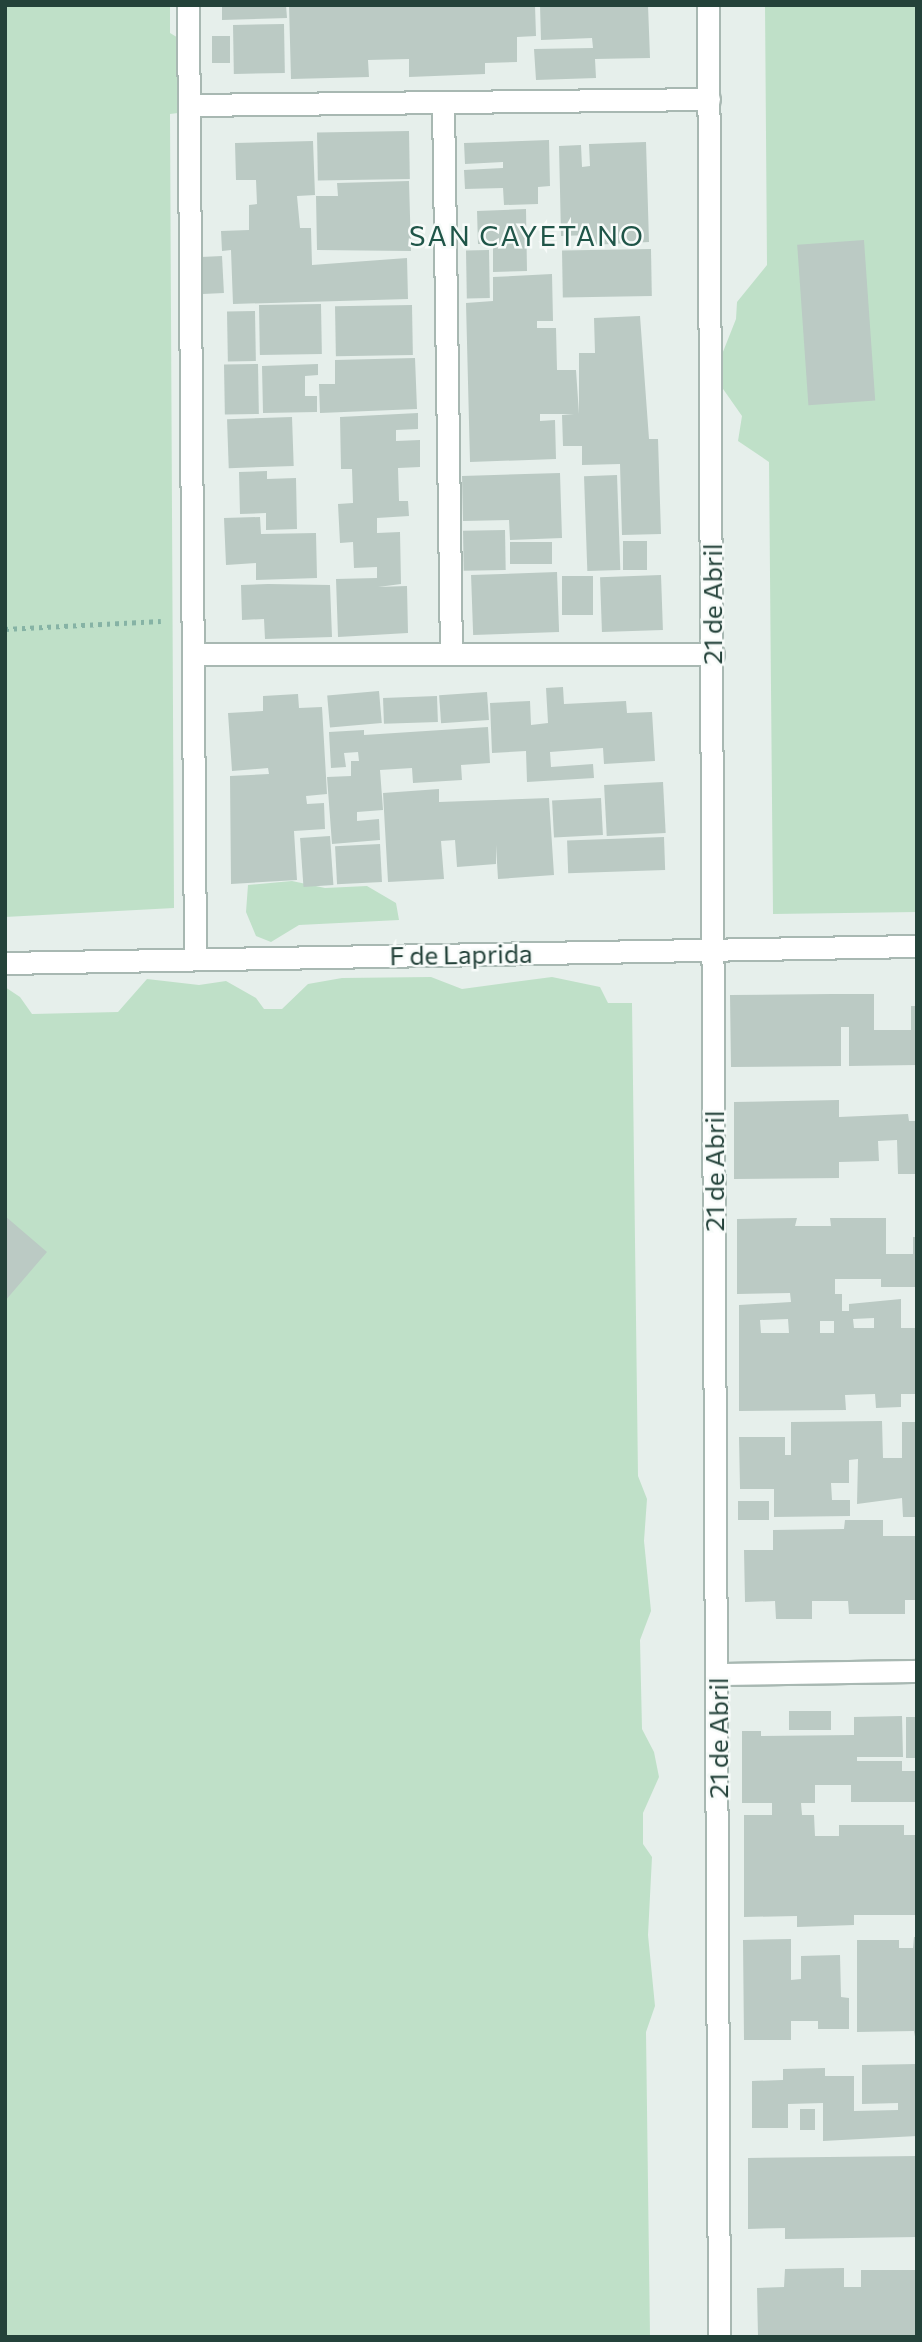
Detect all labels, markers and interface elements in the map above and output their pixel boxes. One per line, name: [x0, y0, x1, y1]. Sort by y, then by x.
district label: SAN CAYETANO: [411, 218, 643, 252]
street label: 21 de Abril: [696, 543, 728, 665]
street label: F de Laprida: [389, 937, 533, 971]
street label: 21 de Abril: [698, 1110, 730, 1232]
street label: 21 de Abril: [702, 1677, 734, 1799]

